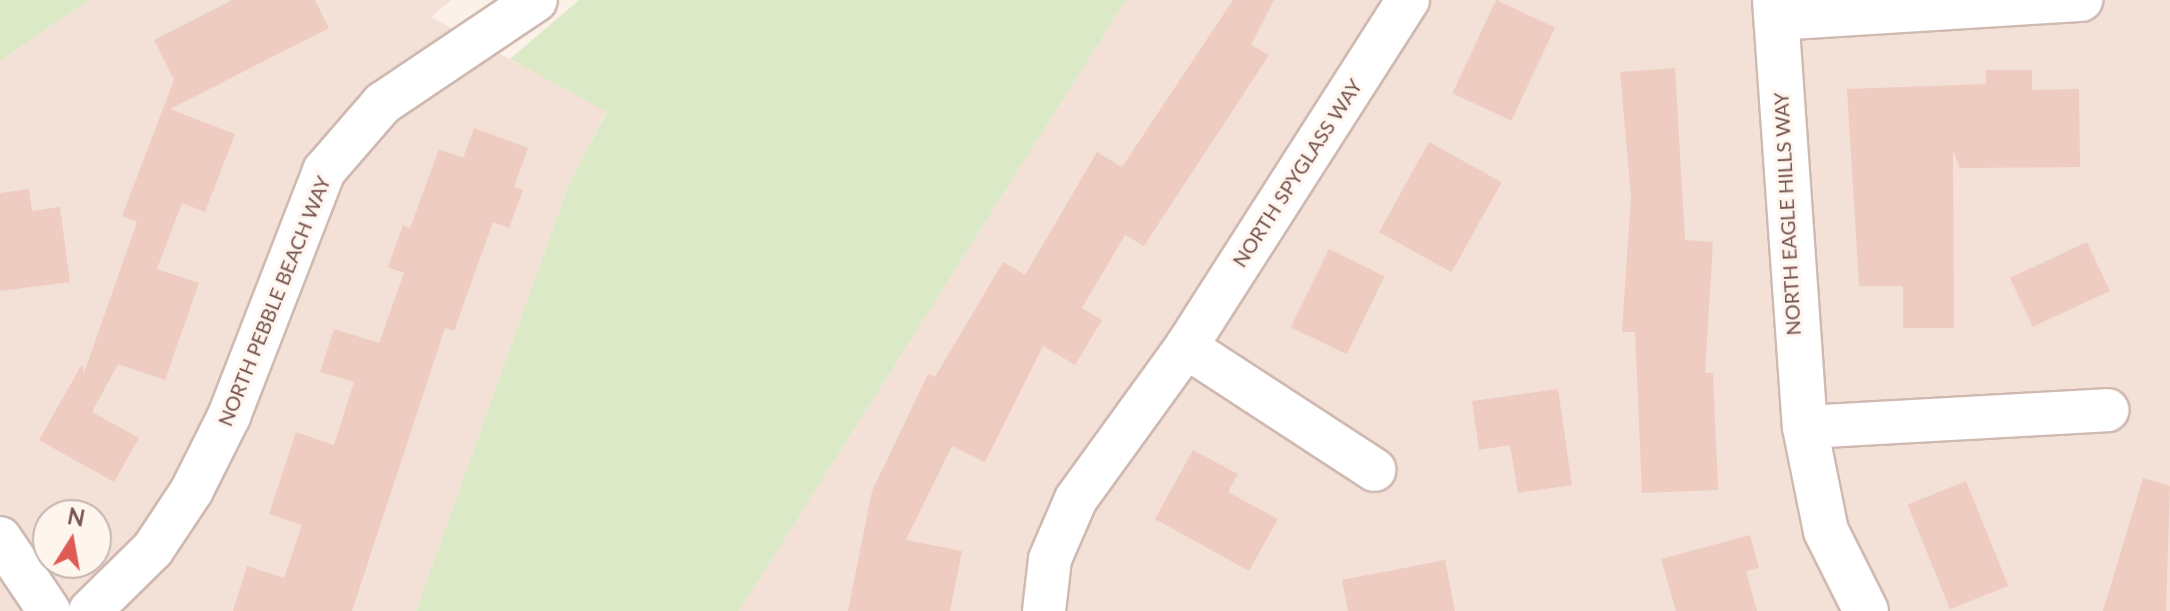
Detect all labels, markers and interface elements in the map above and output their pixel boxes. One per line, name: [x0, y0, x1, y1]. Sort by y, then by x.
street label: NORTH SPYGLASS WAY: [1227, 74, 1367, 272]
street label: NORTH EAGLE HILLS WAY: [1769, 92, 1805, 336]
street label: NORTH PEBBLE BEACH WAY: [213, 172, 335, 430]
north arrow: [32, 499, 112, 579]
text: N: [65, 502, 87, 532]

